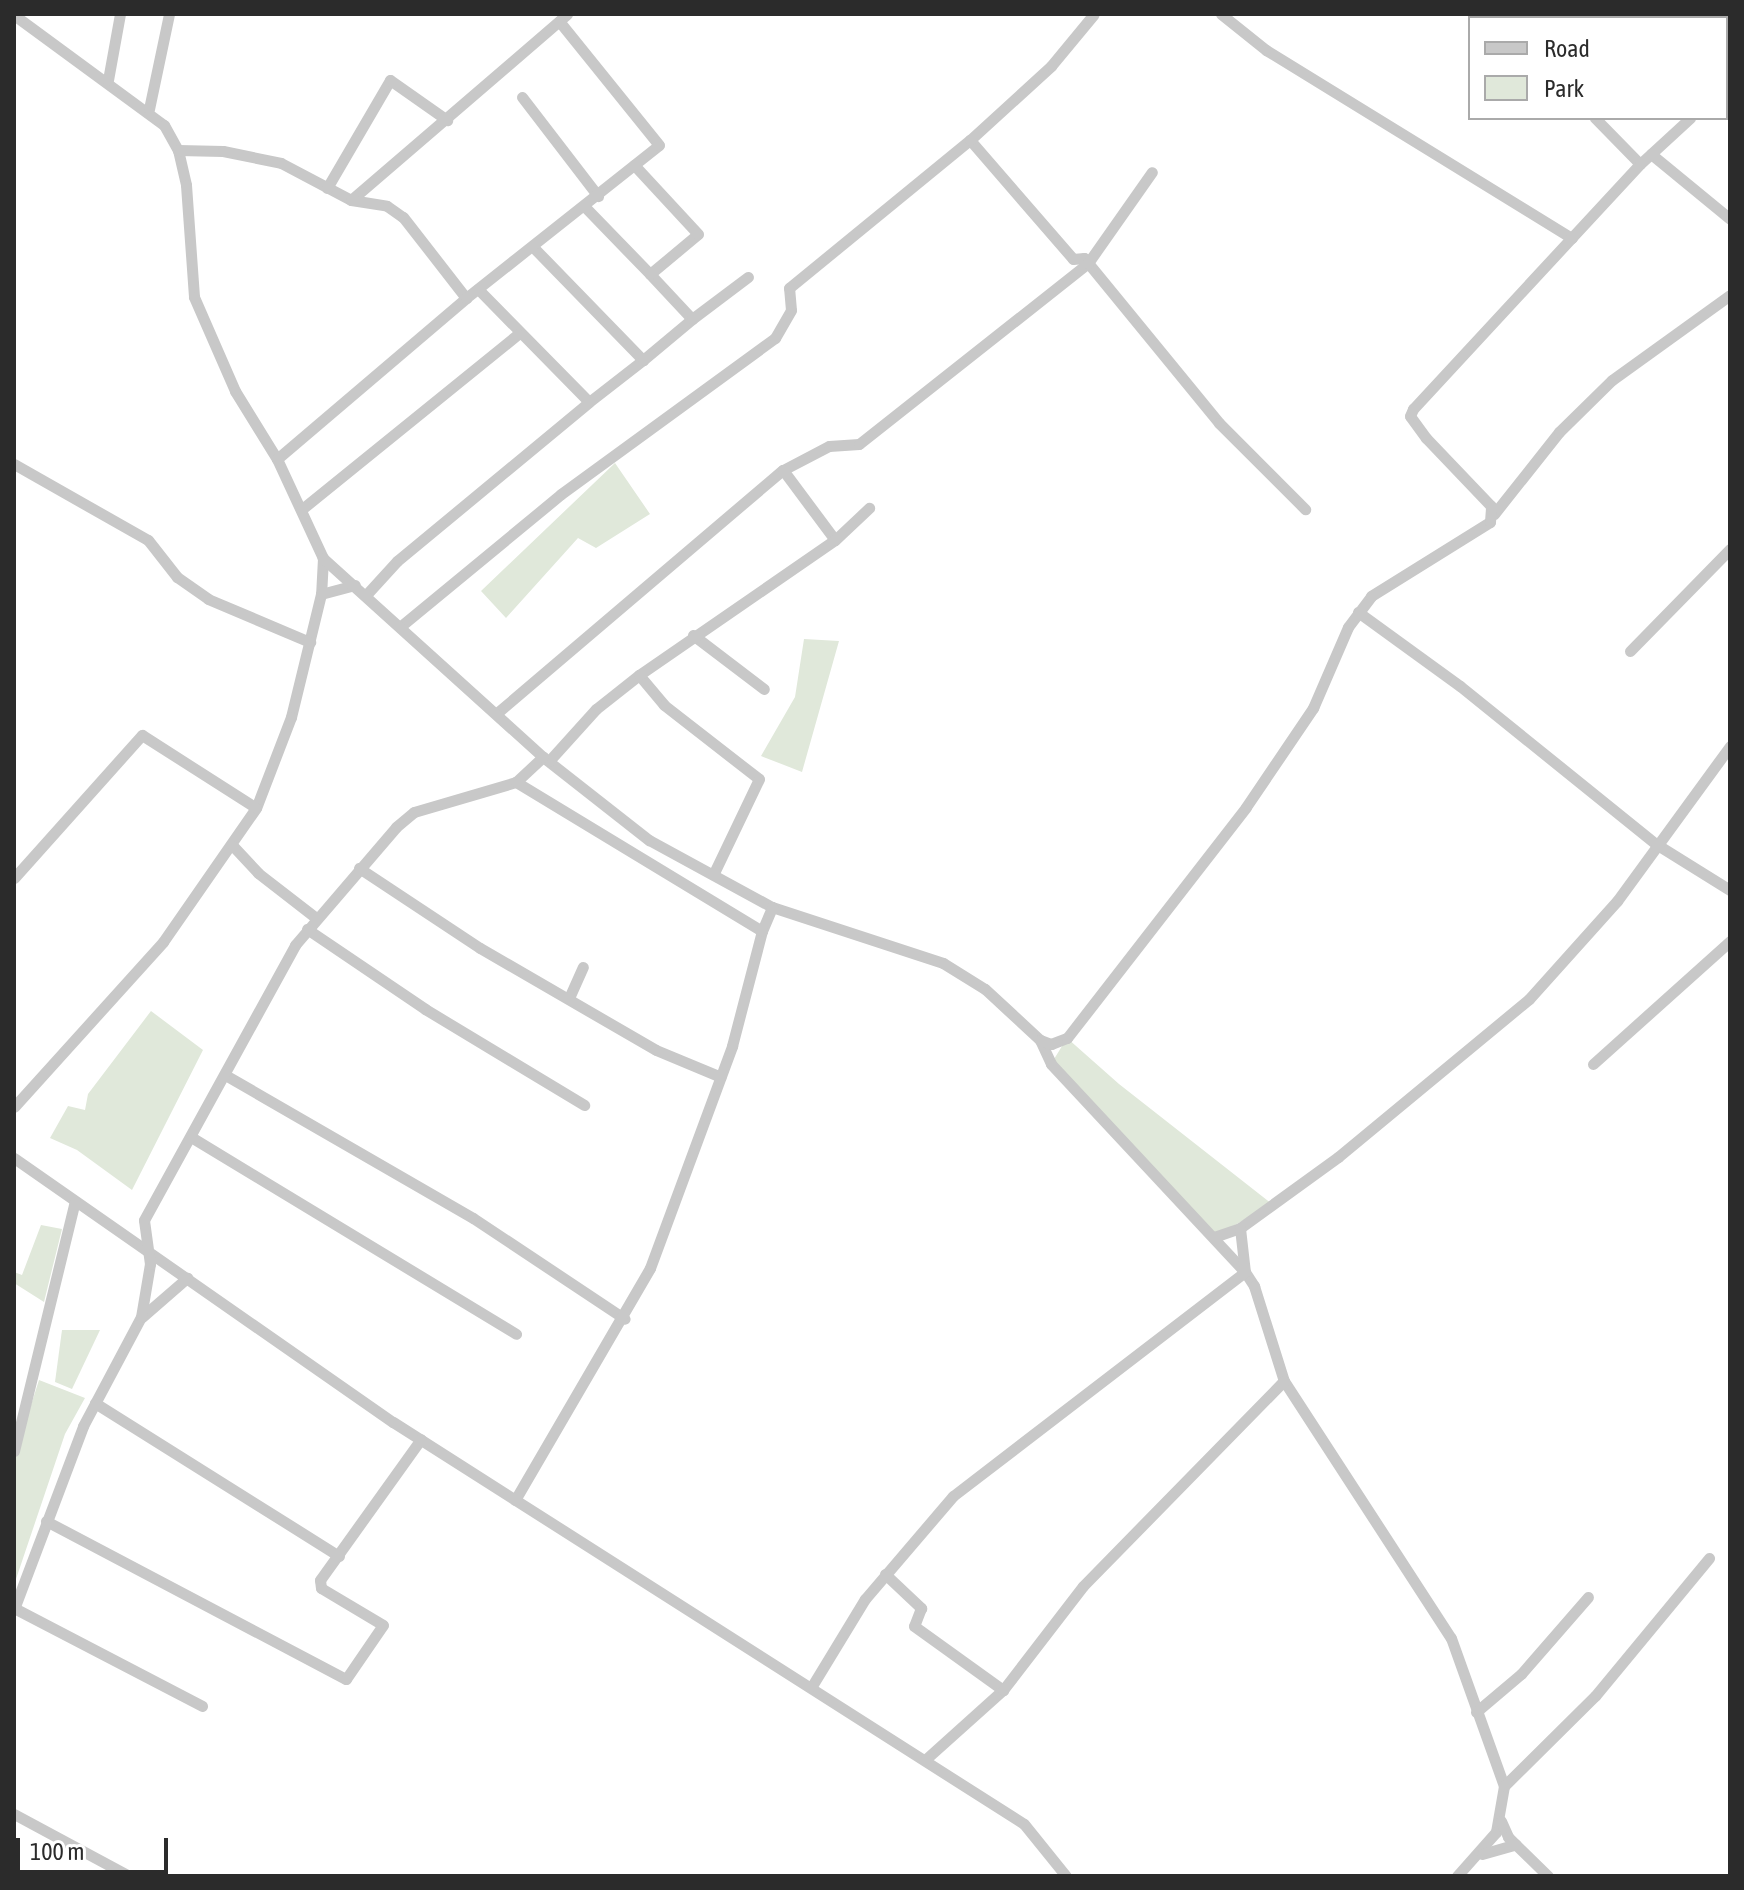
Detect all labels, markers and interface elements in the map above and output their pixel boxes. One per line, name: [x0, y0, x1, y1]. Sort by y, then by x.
legend: [1468, 16, 1728, 120]
text: Road: [1544, 35, 1590, 62]
text: Park: [1544, 75, 1584, 102]
scale bar: [20, 1822, 172, 1872]
text: 100 m: [30, 1838, 84, 1865]

